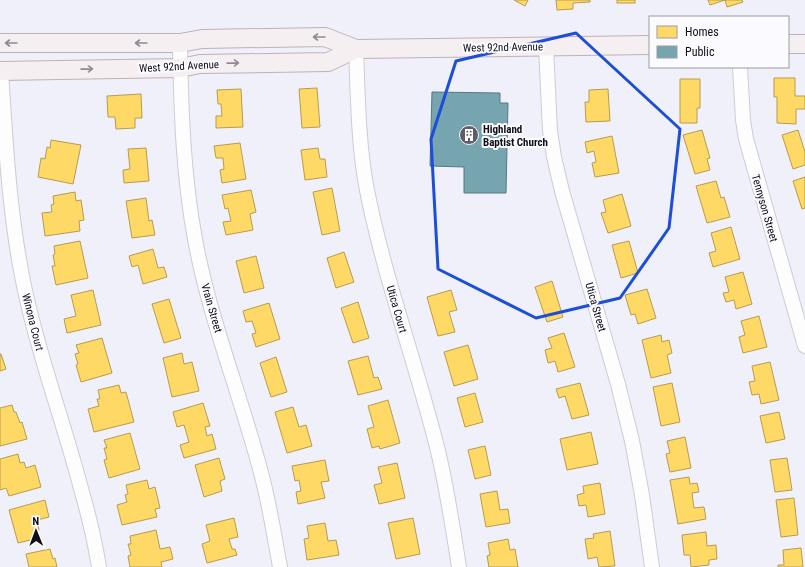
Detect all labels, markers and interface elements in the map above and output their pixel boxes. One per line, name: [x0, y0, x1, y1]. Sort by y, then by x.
legend: [649, 16, 789, 68]
text: Homes: [685, 25, 719, 39]
one-way arrow: [313, 33, 326, 41]
one-way arrow: [5, 39, 18, 47]
one-way arrow: [135, 39, 148, 47]
street label: West 92nd Avenue: [463, 40, 543, 55]
text: Public: [685, 45, 715, 59]
street label: West 92nd Avenue: [139, 58, 219, 75]
one-way arrow: [226, 59, 239, 67]
one-way arrow: [80, 65, 93, 73]
place label: Highland Baptist Church: [483, 123, 548, 149]
building icon: Highland Baptist Church: [458, 124, 480, 146]
street label: Tennyson Street: [749, 173, 780, 243]
street label: Utica Street: [582, 281, 609, 333]
street label: Vrain Street: [198, 282, 225, 334]
street label: Utica Court: [384, 284, 409, 334]
street label: Winona Court: [19, 292, 46, 352]
north arrow: [16, 511, 56, 551]
text: N: [32, 515, 40, 528]

